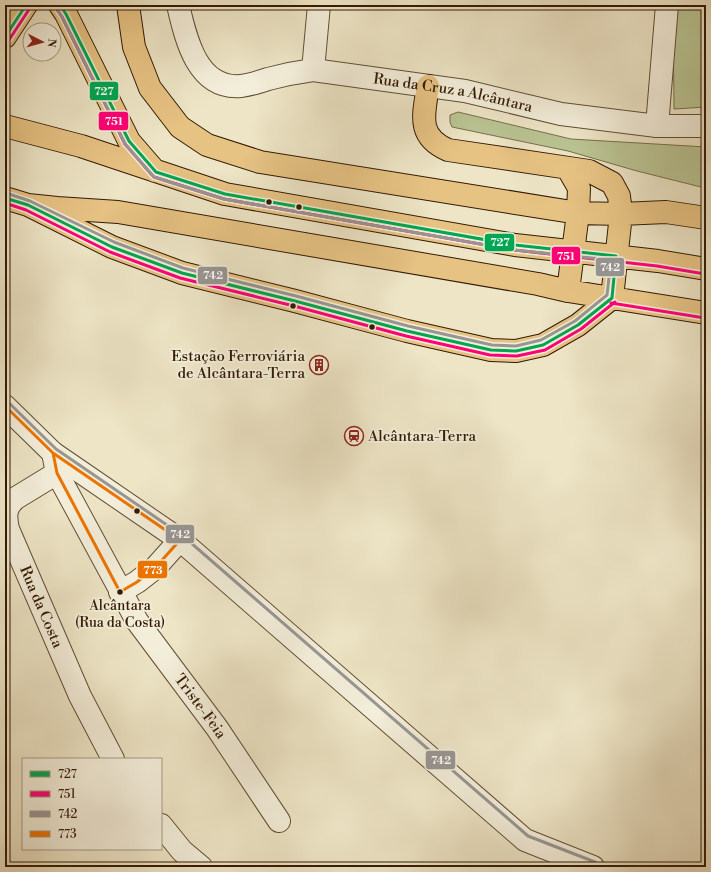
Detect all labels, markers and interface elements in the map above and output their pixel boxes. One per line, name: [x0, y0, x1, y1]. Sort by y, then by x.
north arrow: [22, 22, 62, 62]
text: N: [44, 38, 58, 48]
street label: Rua da Cruz a Alcântara: [372, 69, 535, 116]
line badge: 727: [89, 81, 119, 101]
text: 727: [94, 85, 114, 99]
line badge: 751: [98, 111, 129, 131]
text: 751: [105, 115, 124, 129]
unlabelled marker: [264, 197, 274, 207]
unlabelled marker: [294, 202, 304, 212]
line badge: 727: [484, 233, 515, 252]
text: 727: [490, 236, 510, 250]
line badge: 751: [551, 246, 581, 265]
text: 751: [557, 250, 576, 264]
line badge: 742: [595, 257, 625, 277]
text: 742: [600, 261, 620, 275]
line badge: 742: [197, 266, 228, 285]
text: 742: [203, 269, 223, 283]
unlabelled marker: [288, 301, 298, 311]
unlabelled marker: [367, 322, 377, 332]
place label: Estação Ferroviária de Alcântara-Terra: [171, 347, 305, 383]
building icon: Estação Ferroviária de Alcântara-Terra: [308, 354, 330, 376]
station icon: Alcântara-Terra: [343, 425, 365, 447]
place label: Alcântara-Terra: [367, 427, 477, 446]
unlabelled marker: [132, 506, 142, 516]
line badge: 742: [165, 524, 195, 544]
text: 742: [170, 528, 190, 542]
line badge: 773: [137, 560, 168, 579]
street label: Rua da Costa: [15, 563, 68, 651]
text: 773: [143, 564, 163, 578]
marker: Alcântara (Rua da Costa): [115, 587, 125, 597]
place label: Alcântara (Rua da Costa): [75, 597, 165, 632]
street label: Triste-Feia: [170, 670, 231, 743]
line badge: 742: [425, 750, 456, 770]
text: 742: [431, 754, 451, 768]
legend: [22, 758, 162, 850]
text: 727: [58, 767, 77, 782]
text: 751: [58, 787, 76, 802]
text: 742: [58, 807, 78, 822]
text: 773: [58, 827, 77, 842]

